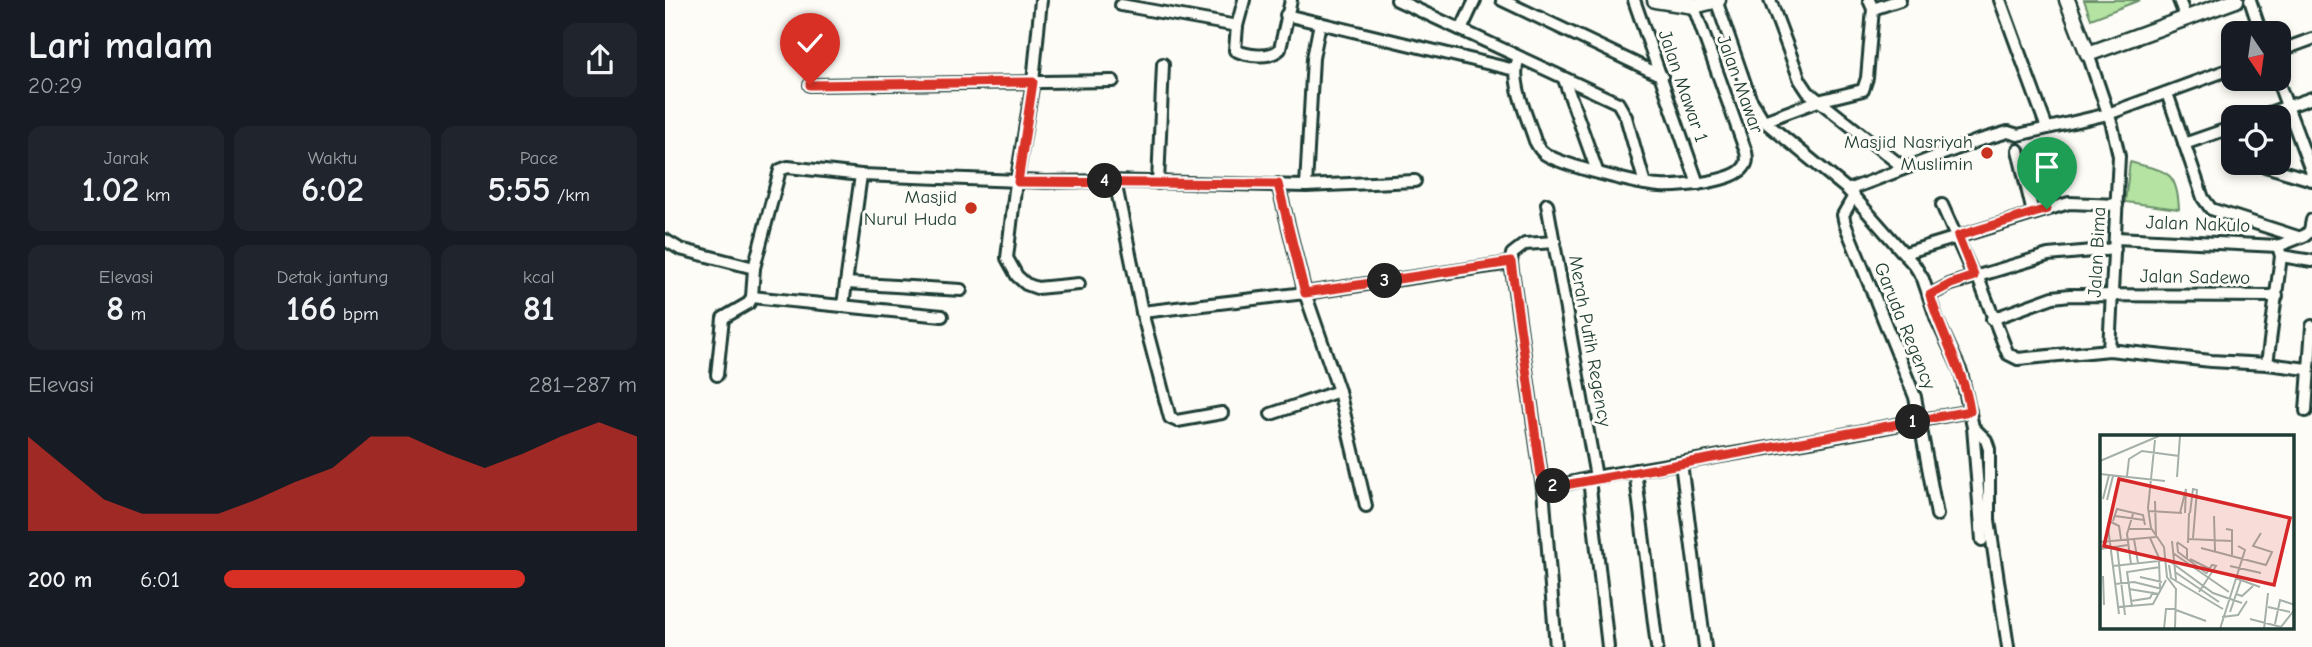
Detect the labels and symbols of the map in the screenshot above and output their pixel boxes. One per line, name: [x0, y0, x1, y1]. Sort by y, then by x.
pin: [780, 13, 840, 85]
north arrow: [2221, 21, 2291, 91]
street label: Jalan Mawar 1: [1654, 27, 1712, 145]
street label: Jalan Mawar: [1712, 32, 1768, 137]
place label: Masjid Nasriyah Muslimin: [1844, 131, 1973, 175]
pin: [2017, 137, 2077, 209]
marker: Masjid Nasriyah Muslimin: [1979, 145, 1995, 161]
pin: 4: [1087, 164, 1123, 198]
place label: Masjid Nurul Huda: [864, 186, 957, 230]
marker: Masjid Nurul Huda: [963, 200, 979, 216]
street label: Jalan Bima: [2084, 206, 2110, 298]
street label: Jalan Nakulo: [2145, 211, 2251, 237]
street label: Merah Putih Regency: [1564, 253, 1616, 429]
street label: Garuda Regency: [1869, 259, 1941, 393]
pin: 3: [1367, 264, 1403, 298]
street label: Jalan Sadewo: [2140, 265, 2250, 289]
pin: 1: [1895, 404, 1931, 440]
inset map: [2100, 435, 2295, 630]
pin: 2: [1535, 468, 1571, 504]

